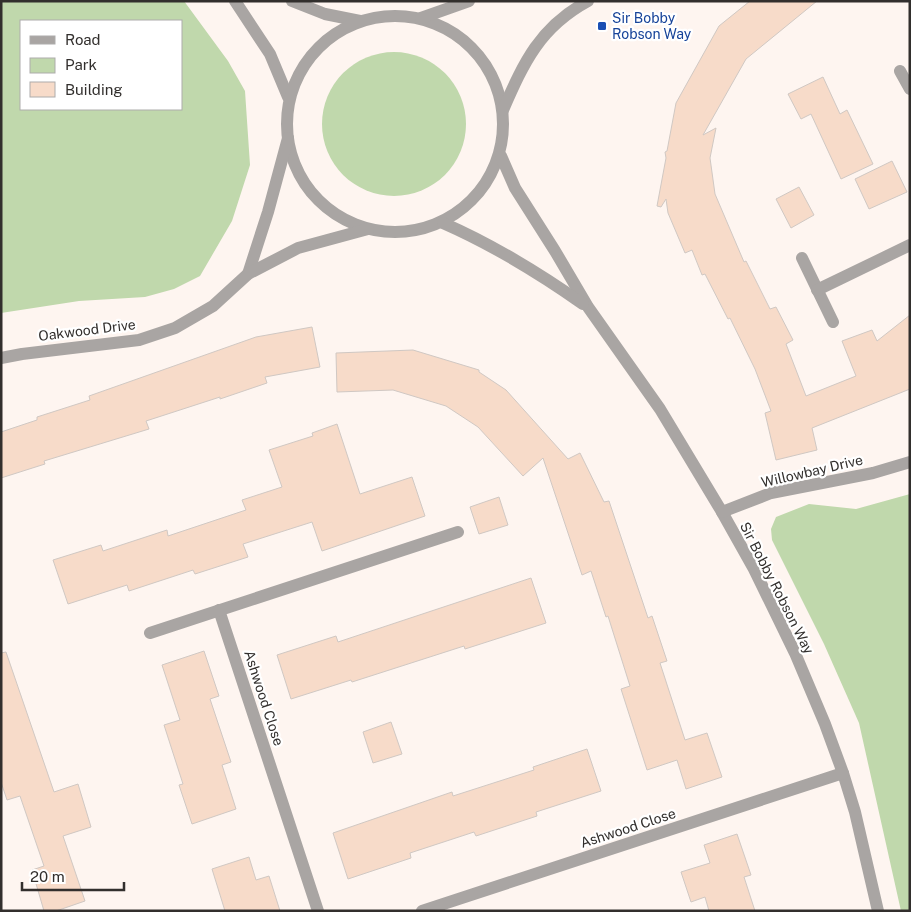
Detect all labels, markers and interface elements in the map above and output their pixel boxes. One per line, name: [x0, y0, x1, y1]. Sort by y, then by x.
place label: Sir Bobby Robson Way: [612, 10, 692, 42]
legend: [20, 20, 182, 110]
marker: Sir Bobby Robson Way: [596, 20, 608, 32]
text: Road: [65, 31, 101, 48]
text: Park: [65, 56, 97, 73]
text: Building: [65, 81, 123, 98]
street label: Oakwood Drive: [37, 316, 137, 344]
street label: Willowbay Drive: [760, 452, 864, 490]
street label: Sir Bobby Robson Way: [737, 519, 817, 657]
street label: Ashwood Close: [241, 648, 287, 748]
street label: Ashwood Close: [578, 805, 678, 851]
scale bar: [22, 860, 125, 892]
text: 20 m: [30, 868, 65, 885]

